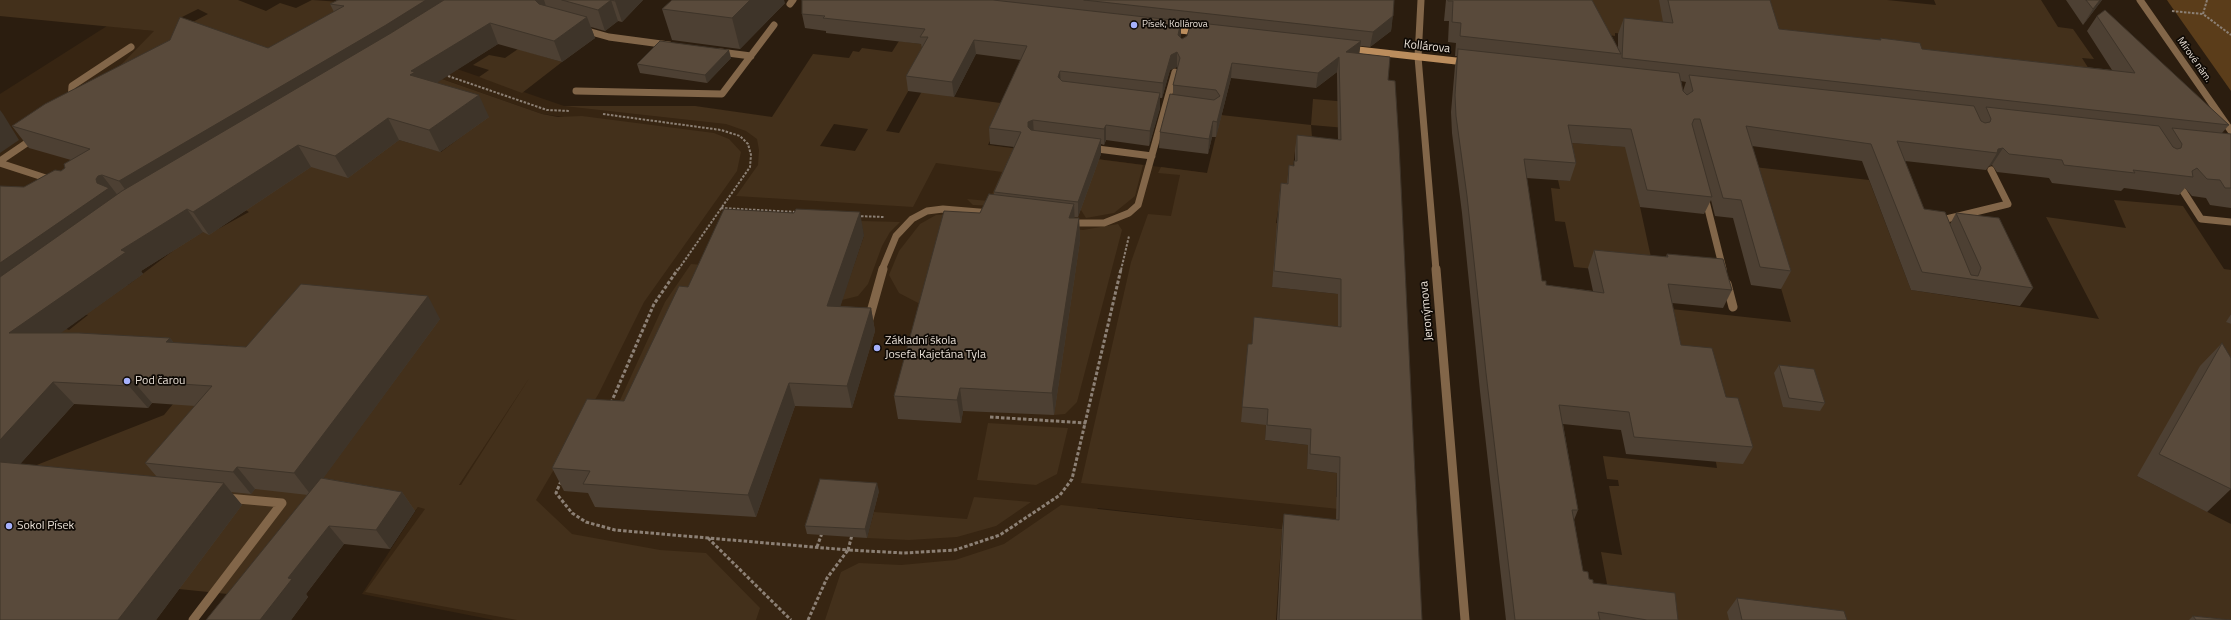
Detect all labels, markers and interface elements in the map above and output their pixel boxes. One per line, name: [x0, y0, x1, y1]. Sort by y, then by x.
place label: Písek, Kollárova: [1142, 19, 1208, 31]
marker: Písek, Kollárova: [1129, 20, 1139, 30]
street label: Mírové nám.: [2174, 35, 2214, 85]
street label: Kollárova: [1403, 37, 1451, 57]
street label: Jeronýmova: [1417, 281, 1437, 341]
place label: Základní škola Josefa Kajetána Tyla: [885, 334, 986, 362]
marker: Základní škola Josefa Kajetána Tyla: [872, 343, 882, 353]
place label: Pod čarou: [135, 374, 185, 388]
marker: Pod čarou: [122, 376, 132, 386]
place label: Sokol Písek: [17, 519, 74, 533]
marker: Sokol Písek: [4, 521, 14, 531]

